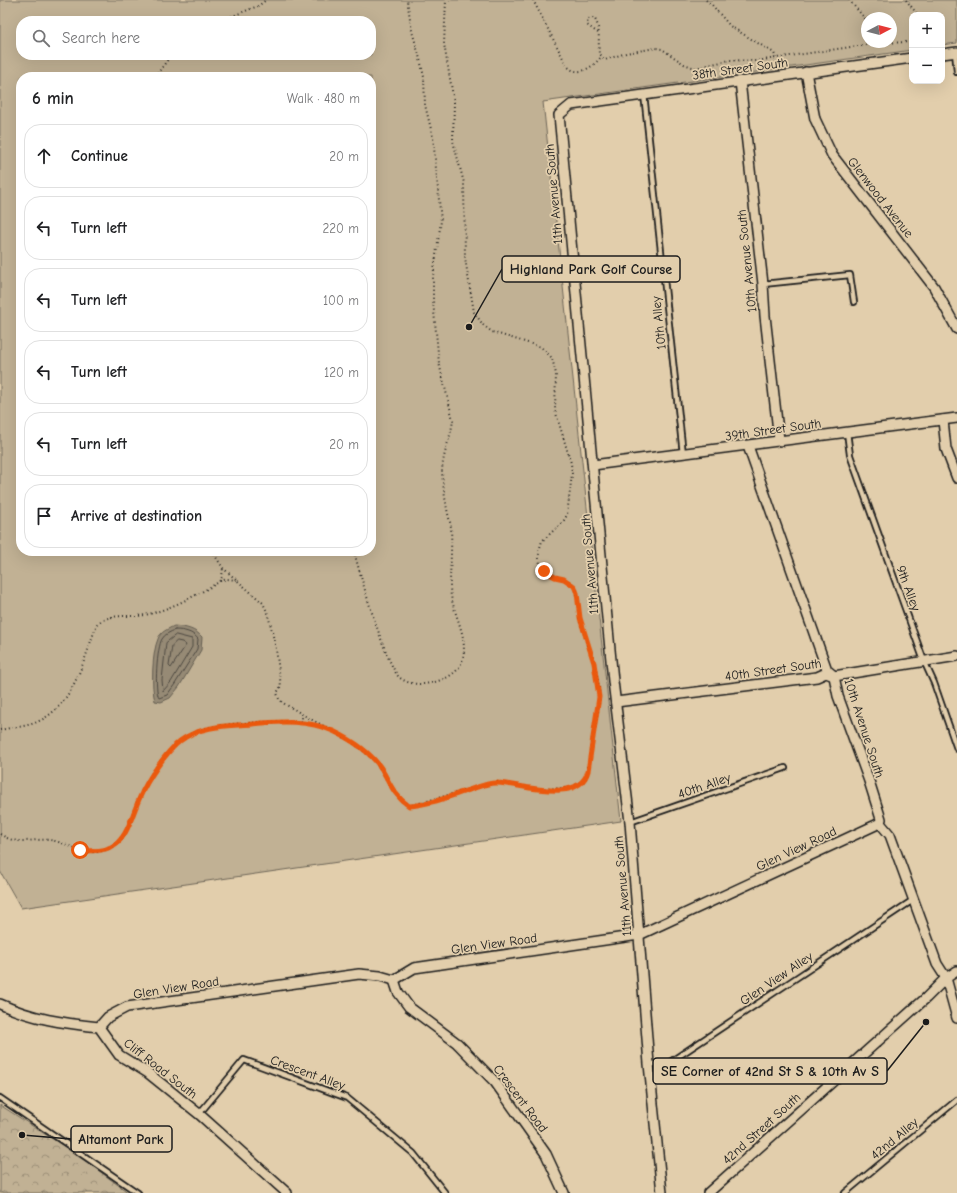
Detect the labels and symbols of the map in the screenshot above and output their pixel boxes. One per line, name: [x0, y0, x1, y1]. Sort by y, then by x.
north arrow: [861, 12, 897, 48]
street label: 38th Street South: [691, 54, 789, 83]
street label: 11th Avenue South: [542, 143, 565, 245]
street label: Glenwood Avenue: [845, 154, 917, 241]
street label: 10th Avenue South: [734, 209, 759, 313]
callout: Highland Park Golf Course: [502, 256, 680, 282]
text: Highland Park Golf Course: [510, 261, 672, 278]
street label: 10th Alley: [648, 295, 669, 350]
street label: 39th Street South: [724, 415, 822, 444]
street label: 11th Avenue South: [578, 513, 601, 615]
route end: [535, 562, 553, 580]
street label: 9th Alley: [893, 563, 924, 613]
street label: 40th Street South: [724, 655, 822, 684]
street label: 10th Avenue South: [841, 677, 888, 780]
street label: 40th Alley: [676, 769, 733, 801]
street label: Glen View Road: [754, 823, 839, 874]
street label: 11th Avenue South: [611, 835, 634, 937]
route start: [71, 841, 89, 859]
street label: Glen View Road: [450, 930, 538, 957]
street label: Glen View Alley: [737, 949, 816, 1008]
street label: Glen View Road: [132, 973, 220, 1002]
street label: Cliff Road South: [121, 1035, 200, 1102]
street label: Crescent Alley: [268, 1052, 347, 1093]
callout: SE Corner of 42nd St S & 10th Av S: [653, 1058, 887, 1084]
street label: Crescent Road: [490, 1061, 551, 1135]
text: SE Corner of 42nd St S & 10th Av S: [661, 1063, 879, 1080]
street label: 42nd Street South: [719, 1089, 803, 1167]
street label: 42nd Alley: [868, 1114, 921, 1162]
callout: Altamont Park: [71, 1126, 172, 1152]
text: Altamont Park: [78, 1131, 164, 1148]

